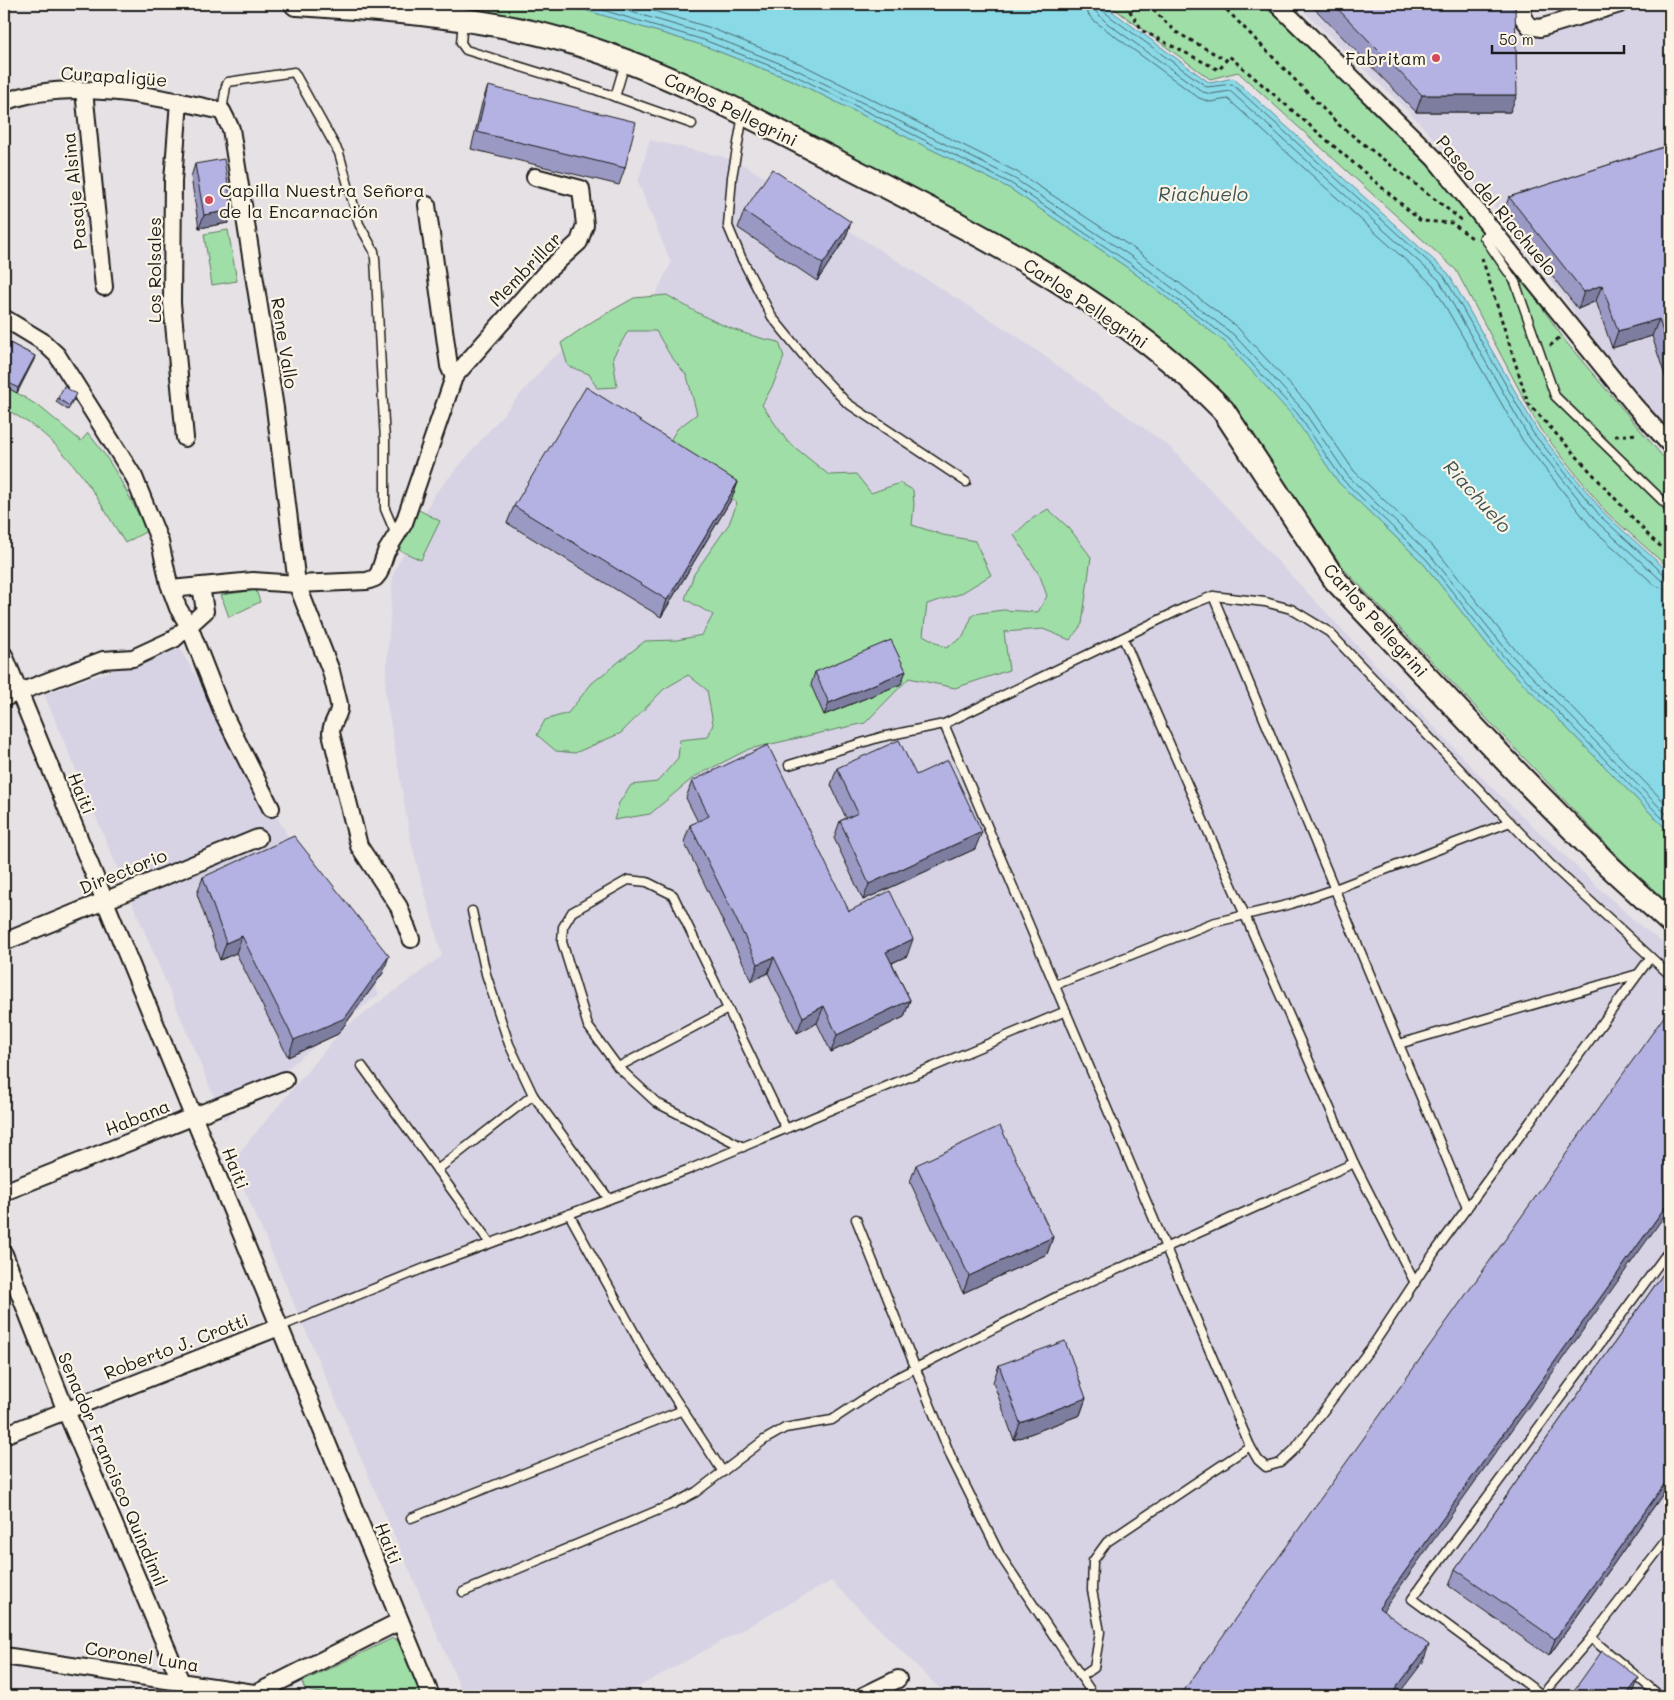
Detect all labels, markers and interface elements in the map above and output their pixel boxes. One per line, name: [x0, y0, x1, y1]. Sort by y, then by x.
scale bar: [1492, 22, 1624, 54]
text: 50 m: [1499, 29, 1534, 49]
place label: Fabritam: [1345, 46, 1426, 70]
marker: Fabritam: [1430, 52, 1442, 64]
street label: Curapaligüe: [60, 60, 168, 92]
street label: Carlos Pellegrini: [660, 66, 802, 152]
street label: Paseo del Riachuelo: [1431, 130, 1563, 281]
street label: Pasaje Alsina: [56, 131, 92, 251]
place label: Capilla Nuestra Señora de la Encarnación: [219, 178, 425, 223]
water label: Riachuelo: [1158, 181, 1248, 206]
marker: Capilla Nuestra Señora de la Encarnación: [203, 194, 215, 206]
street label: Los Rolsales: [142, 217, 166, 323]
street label: Membrillar: [483, 226, 567, 312]
street label: Carlos Pellegrini: [1019, 252, 1153, 354]
street label: Rene Vallo: [266, 296, 304, 391]
water label: Riachuelo: [1439, 454, 1517, 538]
street label: Carlos Pellegrini: [1318, 558, 1434, 682]
street label: Haiti: [63, 769, 101, 817]
street label: Directorio: [76, 842, 171, 899]
street label: Habana: [101, 1093, 173, 1141]
street label: Haiti: [217, 1144, 255, 1192]
street label: Roberto J. Crotti: [100, 1307, 252, 1385]
street label: Senador Francisco Quindimil: [53, 1348, 173, 1590]
street label: Haiti: [370, 1519, 408, 1567]
street label: Coronel Luna: [83, 1635, 201, 1677]

